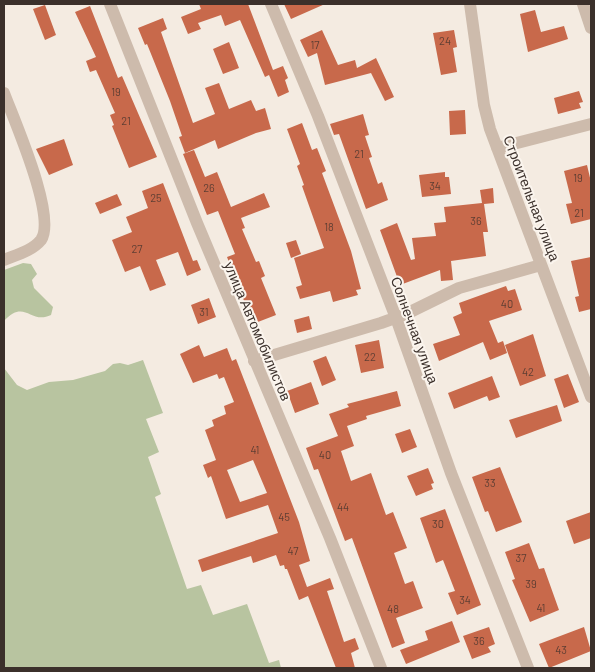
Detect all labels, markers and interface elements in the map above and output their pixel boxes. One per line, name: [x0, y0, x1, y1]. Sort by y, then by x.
house number: 24: [439, 34, 451, 47]
house number: 17: [310, 38, 320, 51]
house number: 19: [111, 85, 121, 98]
house number: 21: [121, 114, 131, 127]
street label: Строительная улица: [500, 133, 564, 263]
house number: 21: [354, 147, 364, 160]
house number: 19: [573, 171, 583, 184]
house number: 34: [429, 179, 441, 192]
house number: 26: [203, 181, 215, 194]
house number: 25: [150, 191, 162, 204]
house number: 21: [574, 206, 584, 219]
house number: 36: [470, 214, 482, 227]
house number: 18: [324, 220, 334, 233]
house number: 27: [131, 242, 143, 255]
street label: улица Автомобилистов: [221, 259, 295, 403]
street label: Солнечная улица: [388, 274, 442, 386]
house number: 40: [501, 297, 513, 310]
house number: 31: [199, 305, 209, 318]
house number: 22: [364, 350, 376, 363]
house number: 42: [522, 365, 534, 378]
house number: 41: [251, 443, 259, 456]
house number: 40: [319, 448, 331, 461]
house number: 33: [484, 476, 496, 489]
house number: 44: [337, 500, 349, 513]
house number: 45: [278, 510, 290, 523]
house number: 30: [432, 517, 444, 530]
house number: 47: [288, 544, 298, 557]
house number: 37: [516, 551, 526, 564]
house number: 39: [525, 577, 537, 590]
house number: 34: [459, 593, 471, 606]
house number: 41: [537, 601, 545, 614]
house number: 48: [387, 602, 399, 615]
house number: 36: [473, 634, 485, 647]
house number: 43: [555, 643, 567, 656]

